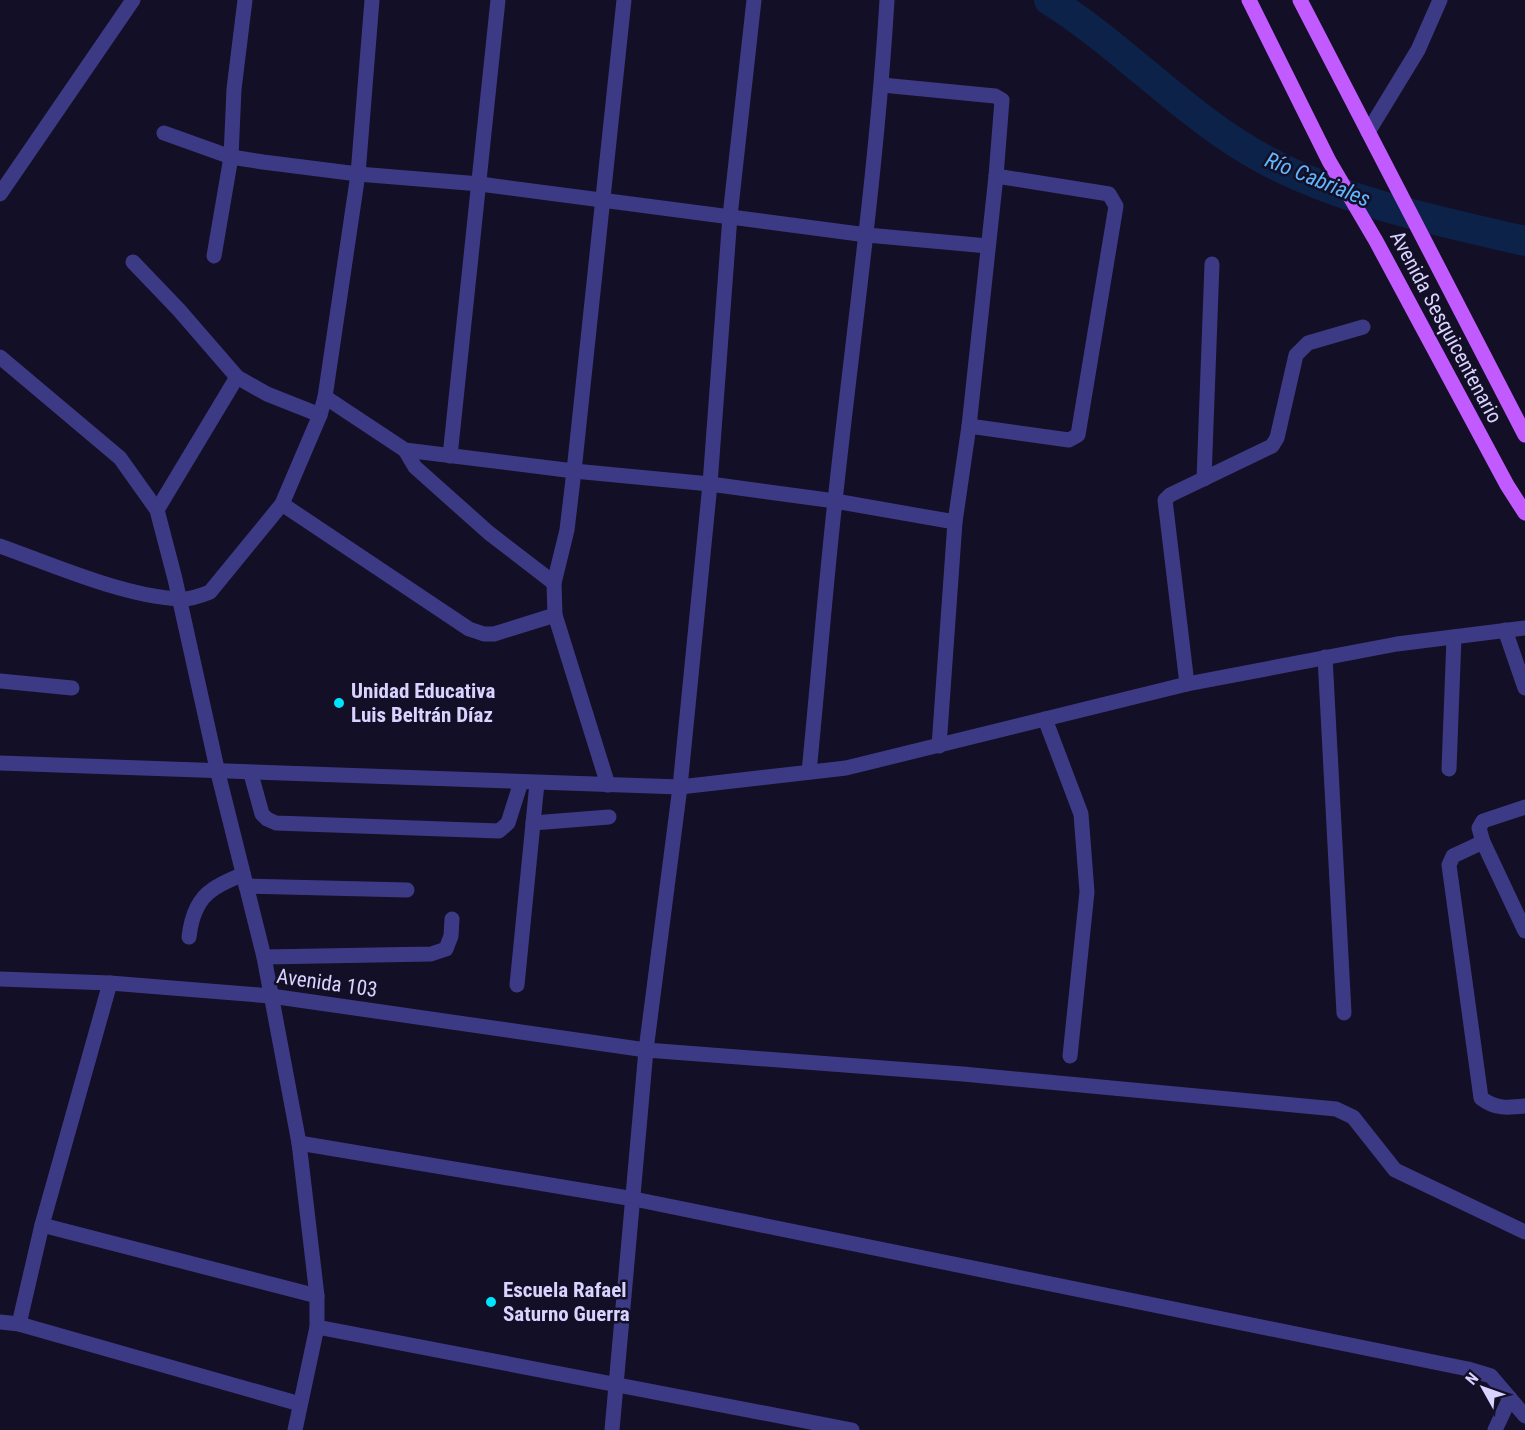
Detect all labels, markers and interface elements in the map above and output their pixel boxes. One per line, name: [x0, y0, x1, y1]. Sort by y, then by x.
water label: Río Cabriales: [1262, 147, 1374, 212]
street label: Avenida Sesquicentenario: [1385, 227, 1507, 427]
place label: Unidad Educativa Luis Beltrán Díaz: [351, 679, 496, 727]
marker: Unidad Educativa Luis Beltrán Díaz: [332, 696, 346, 710]
street label: Avenida 103: [275, 964, 379, 1002]
place label: Escuela Rafael Saturno Guerra: [503, 1278, 630, 1326]
marker: Escuela Rafael Saturno Guerra: [484, 1295, 498, 1309]
north arrow: [1453, 1358, 1513, 1418]
text: N: [1461, 1369, 1482, 1389]

